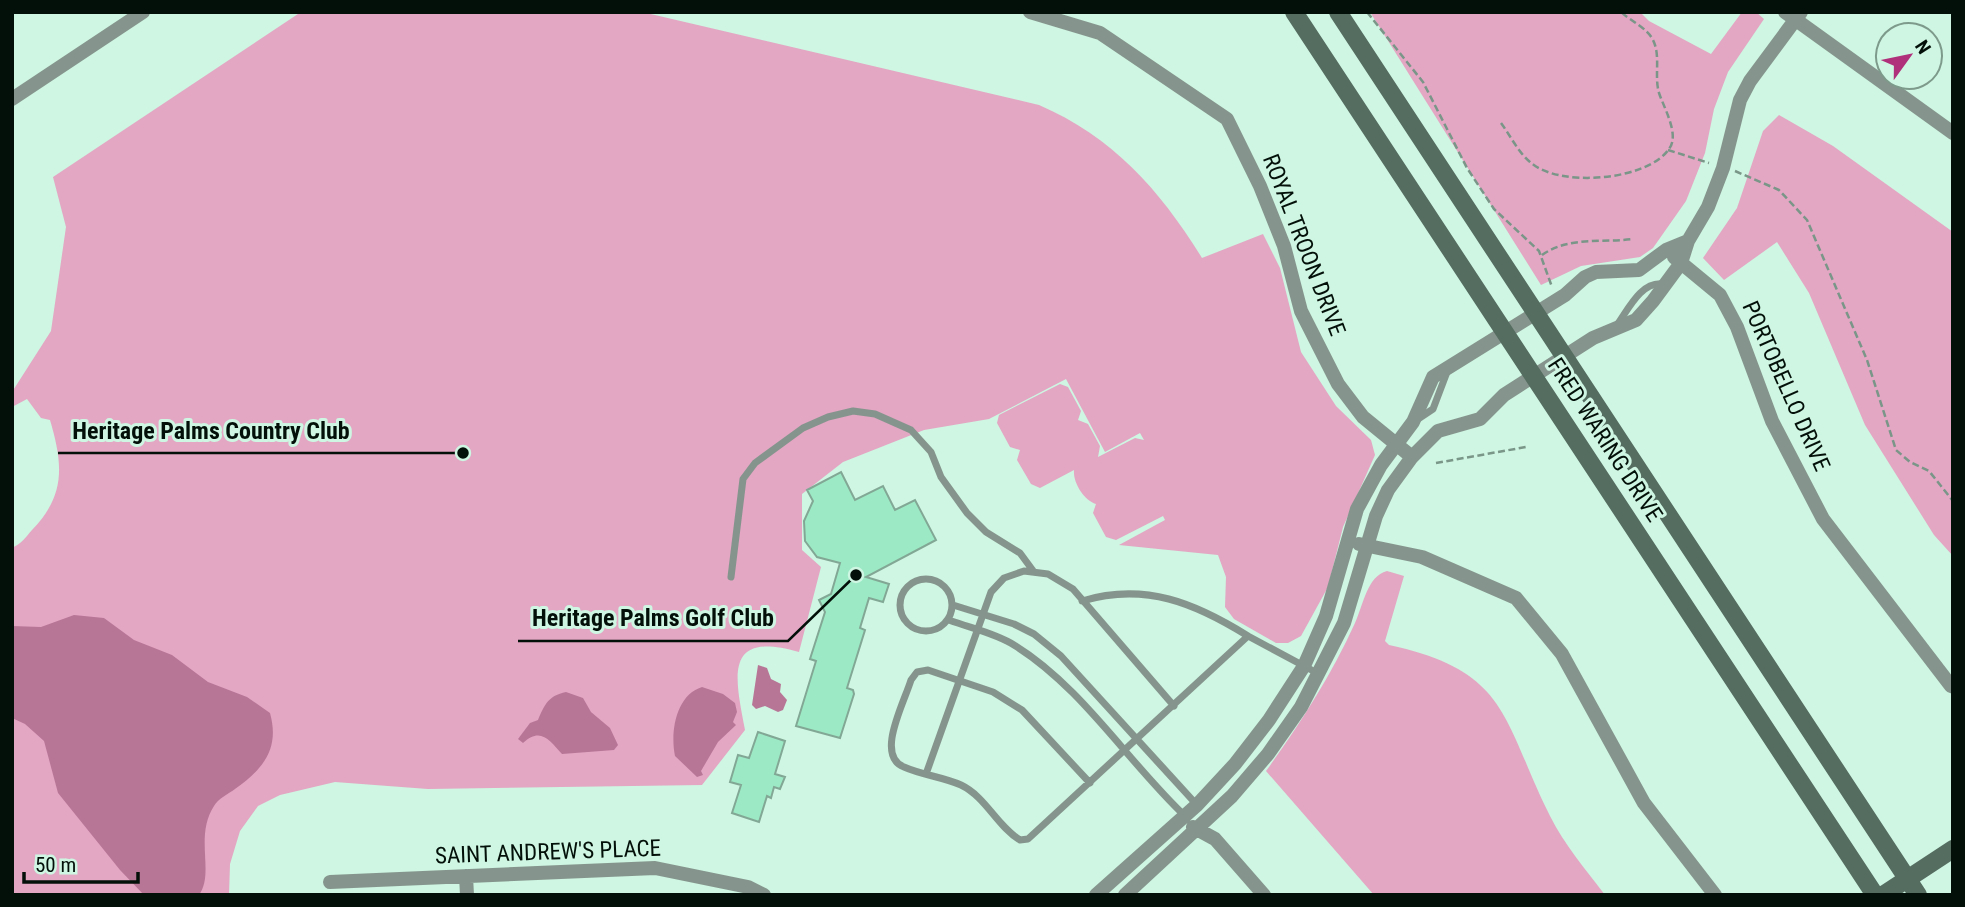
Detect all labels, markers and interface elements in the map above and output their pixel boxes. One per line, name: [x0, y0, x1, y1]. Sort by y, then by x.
north arrow: [1874, 21, 1944, 91]
text: N: [1910, 36, 1936, 58]
street label: ROYAL TROON DRIVE: [1257, 150, 1351, 340]
street label: PORTOBELLO DRIVE: [1736, 297, 1836, 475]
street label: FRED WARING DRIVE: [1542, 353, 1668, 527]
callout: Heritage Palms Country Club: [58, 408, 364, 453]
text: Heritage Palms Country Club: [72, 417, 350, 445]
callout: Heritage Palms Golf Club: [518, 596, 788, 641]
text: Heritage Palms Golf Club: [532, 604, 774, 632]
street label: SAINT ANDREW'S PLACE: [434, 835, 662, 869]
scale bar: [24, 841, 138, 885]
text: 50 m: [35, 853, 76, 877]

